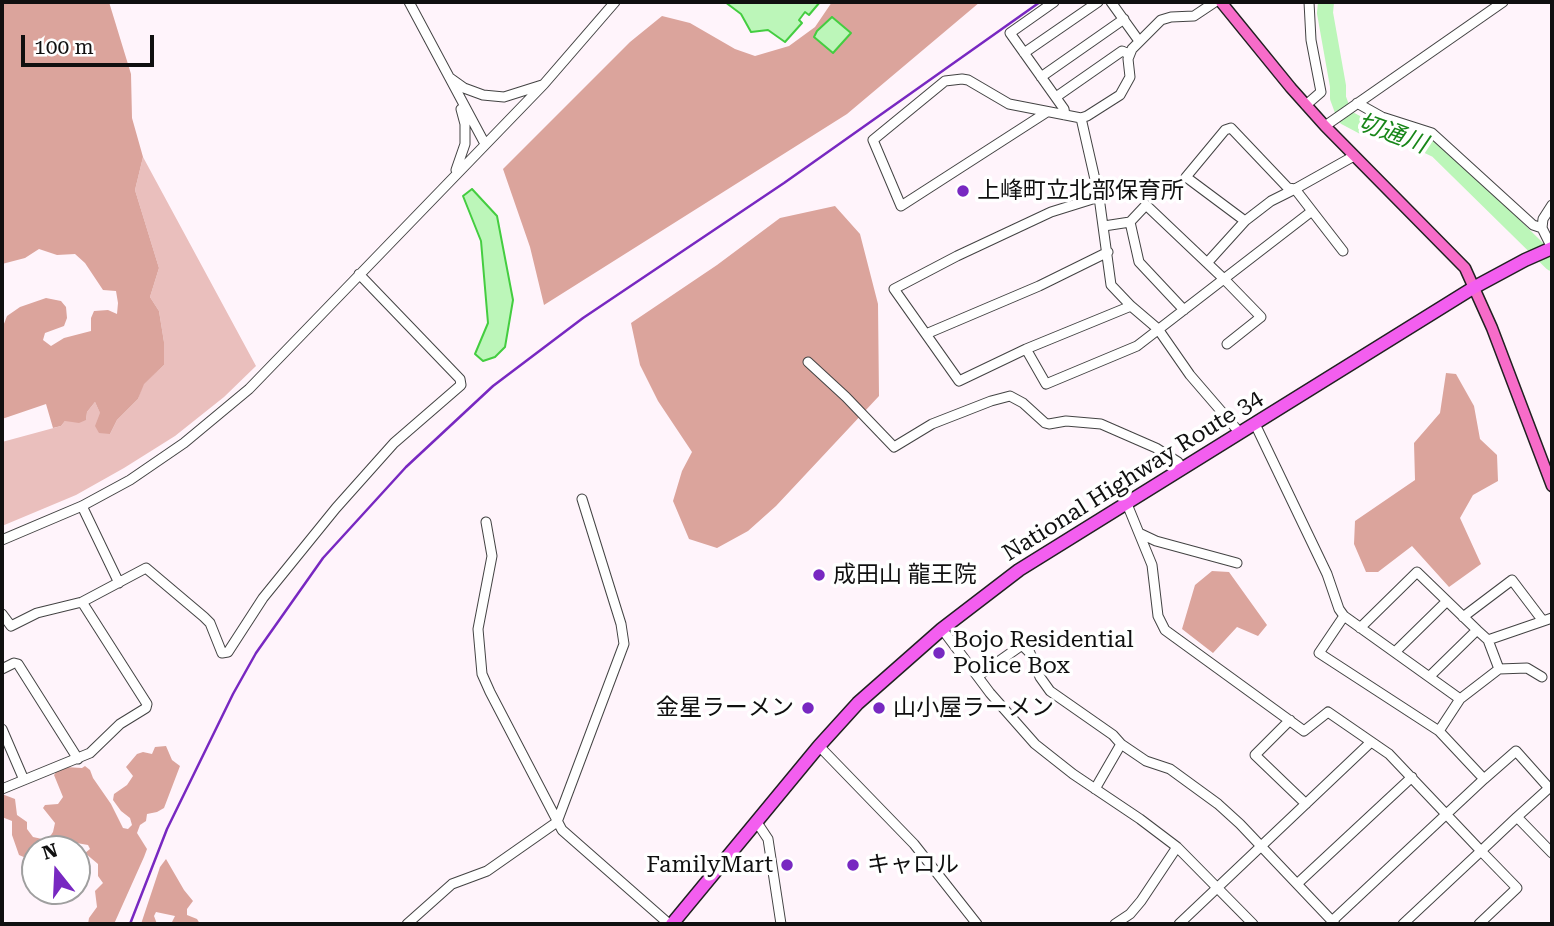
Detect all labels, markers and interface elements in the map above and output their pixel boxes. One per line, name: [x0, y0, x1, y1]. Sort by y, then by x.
scale bar: [24, 21, 158, 65]
text: 100 m: [34, 35, 94, 59]
water label: 切通川: [1353, 108, 1431, 160]
place label: 上峰町立北部保育所: [977, 177, 1184, 205]
marker: 上峰町立北部保育所: [955, 183, 971, 199]
street label: National Highway Route 34: [998, 384, 1268, 568]
place label: 成田山 龍王院: [833, 561, 977, 589]
marker: 成田山 龍王院: [811, 567, 827, 583]
place label: Bojo Residential Police Box: [953, 626, 1134, 680]
marker: Bojo Residential Police Box: [931, 645, 947, 661]
place label: 金星ラーメン: [656, 694, 794, 722]
place label: 山小屋ラーメン: [893, 694, 1054, 722]
marker: 金星ラーメン: [800, 700, 816, 716]
marker: 山小屋ラーメン: [871, 700, 887, 716]
north arrow: [21, 835, 91, 905]
text: N: [39, 838, 60, 865]
place label: FamilyMart: [646, 851, 773, 879]
place label: キャロル: [867, 851, 959, 879]
marker: FamilyMart: [779, 857, 795, 873]
marker: キャロル: [845, 857, 861, 873]

